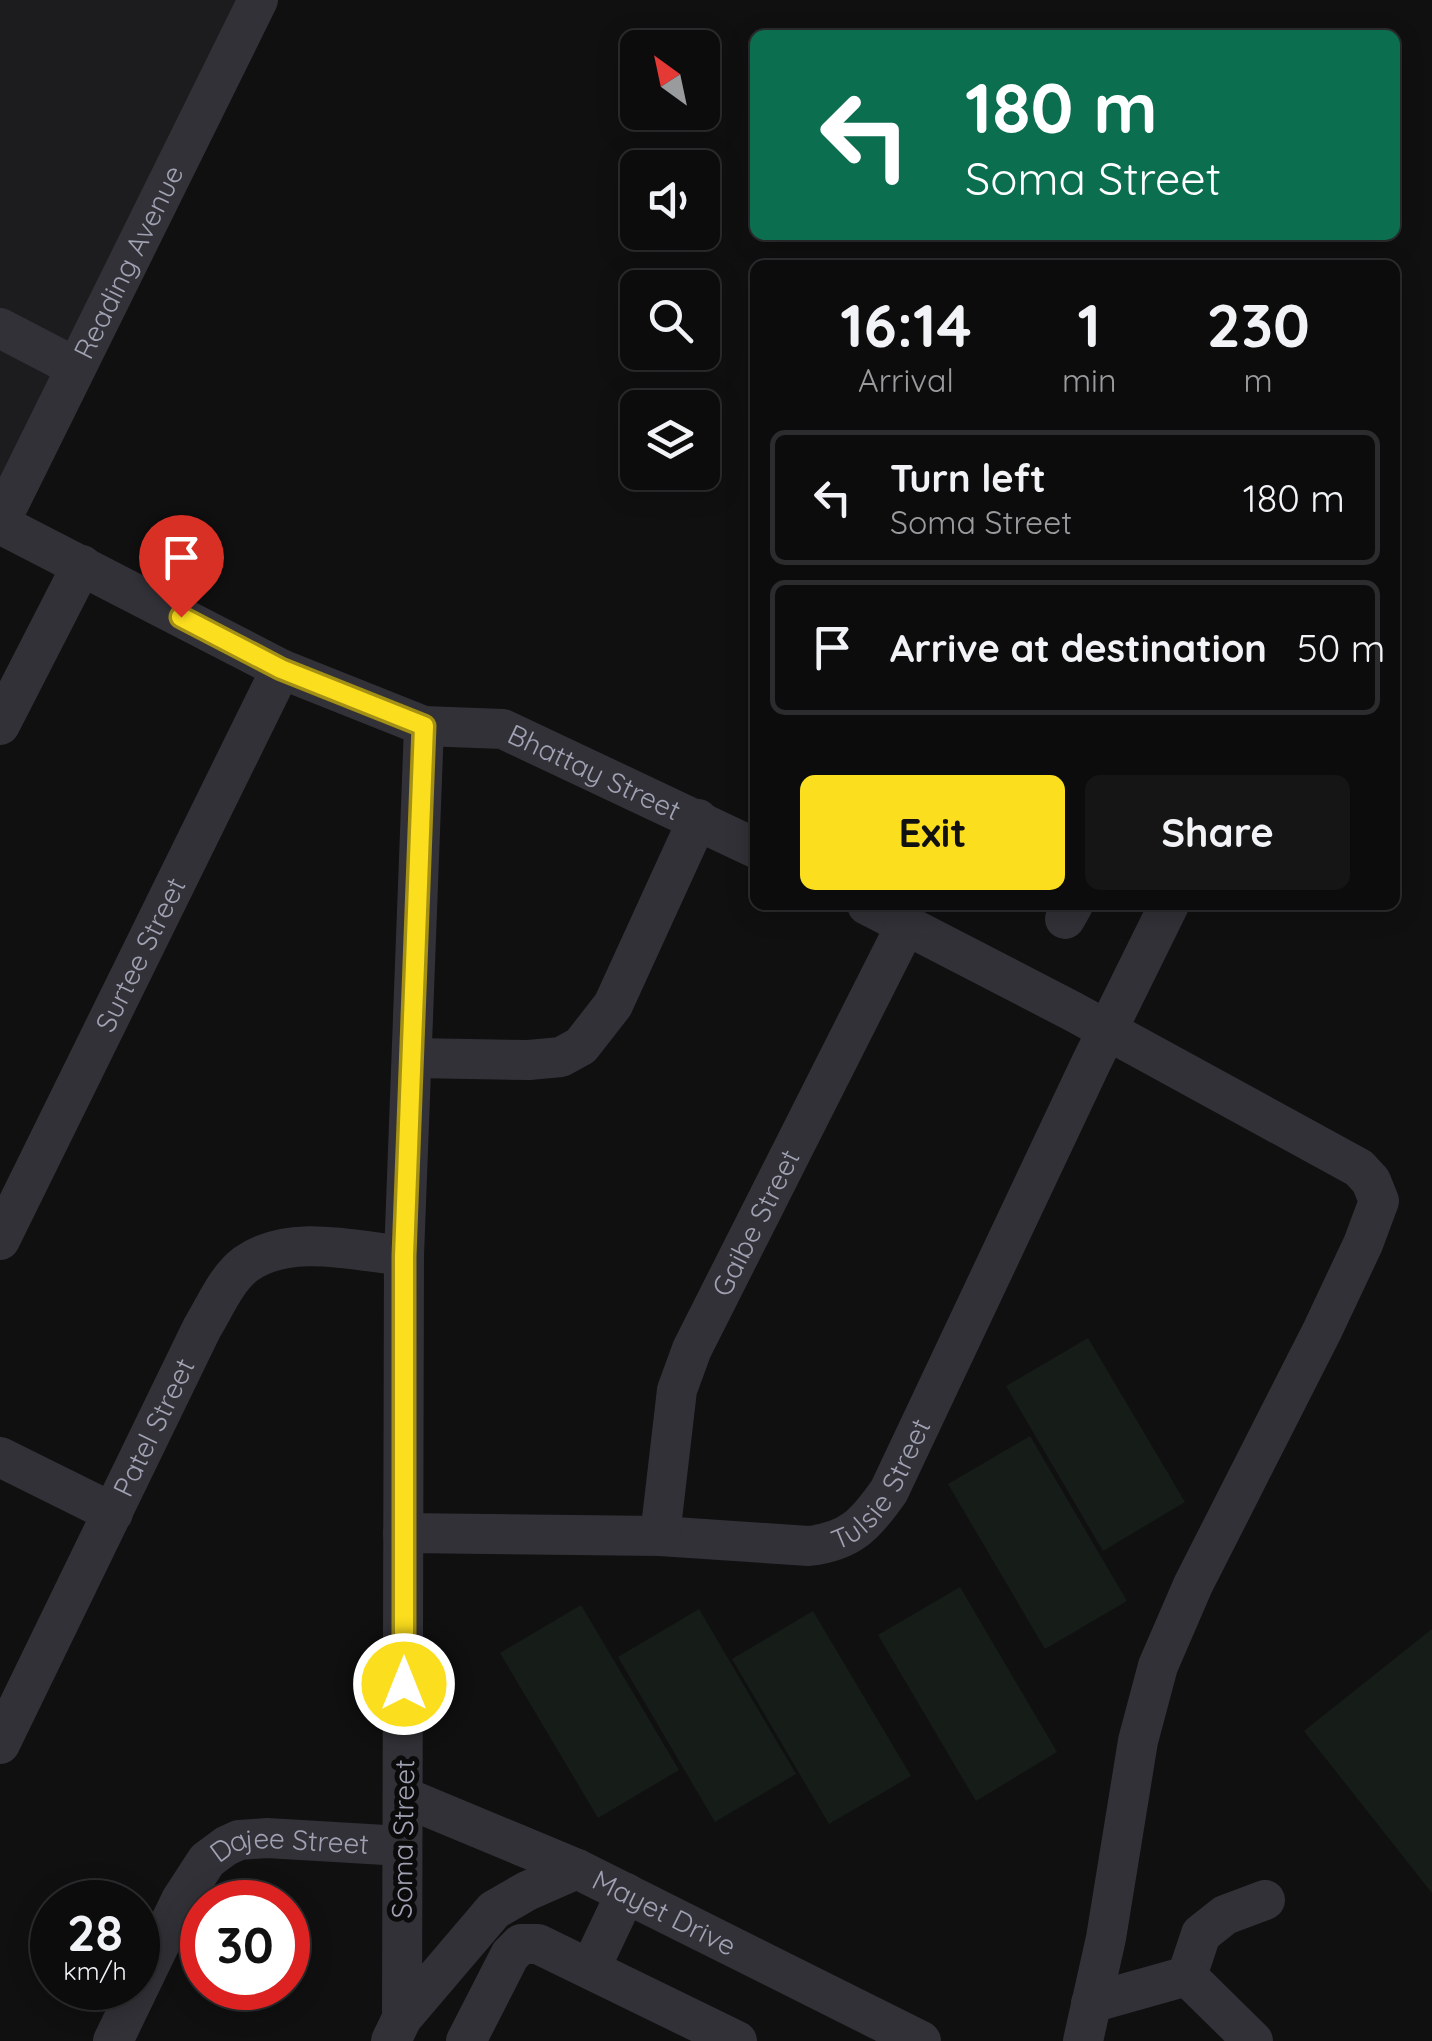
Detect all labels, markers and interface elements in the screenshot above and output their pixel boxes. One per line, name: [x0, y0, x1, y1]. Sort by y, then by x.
north arrow: [620, 30, 720, 130]
map controls: [620, 30, 720, 490]
text: 180 m: [965, 63, 1158, 151]
icon: left: [800, 70, 930, 200]
button: sound: [620, 150, 720, 250]
text: Soma Street: [965, 150, 1221, 206]
street label: Reading Avenue: [65, 159, 191, 364]
button: search: [620, 270, 720, 370]
text: 16:14: [840, 287, 972, 362]
text: 1: [1077, 287, 1101, 362]
text: 230: [1207, 287, 1310, 362]
text: Arrival: [858, 360, 954, 400]
text: min: [1062, 360, 1116, 400]
text: m: [1244, 360, 1273, 400]
button: layers: [620, 390, 720, 490]
text: Turn left: [890, 454, 1046, 502]
icon: left: [805, 470, 860, 525]
text: 180 m: [1243, 474, 1345, 522]
text: Soma Street: [890, 502, 1072, 542]
pin: [139, 515, 224, 618]
icon: arrive: [154, 530, 209, 585]
icon: arrive: [805, 620, 860, 675]
text: Arrive at destination: [890, 624, 1267, 672]
text: 50 m: [1297, 624, 1385, 672]
street label: Bhattay Street: [502, 716, 687, 827]
button: Exit: [800, 775, 1065, 890]
button: Share: [1085, 775, 1350, 890]
street label: Surtee Street: [87, 871, 193, 1037]
street label: Gaibe Street: [704, 1143, 807, 1302]
street label: Patel Street: [105, 1352, 202, 1502]
street label: Tulsie Street: [826, 1413, 938, 1557]
position arrow: [352, 1632, 456, 1736]
street label: Soma Street: [384, 1759, 421, 1919]
street label: Dajee Street: [202, 1820, 370, 1869]
street label: Mayet Drive: [587, 1862, 742, 1963]
speed limit sign: 30: [180, 1880, 310, 2010]
text: 28: [67, 1901, 123, 1964]
text: km/h: [63, 1955, 127, 1986]

